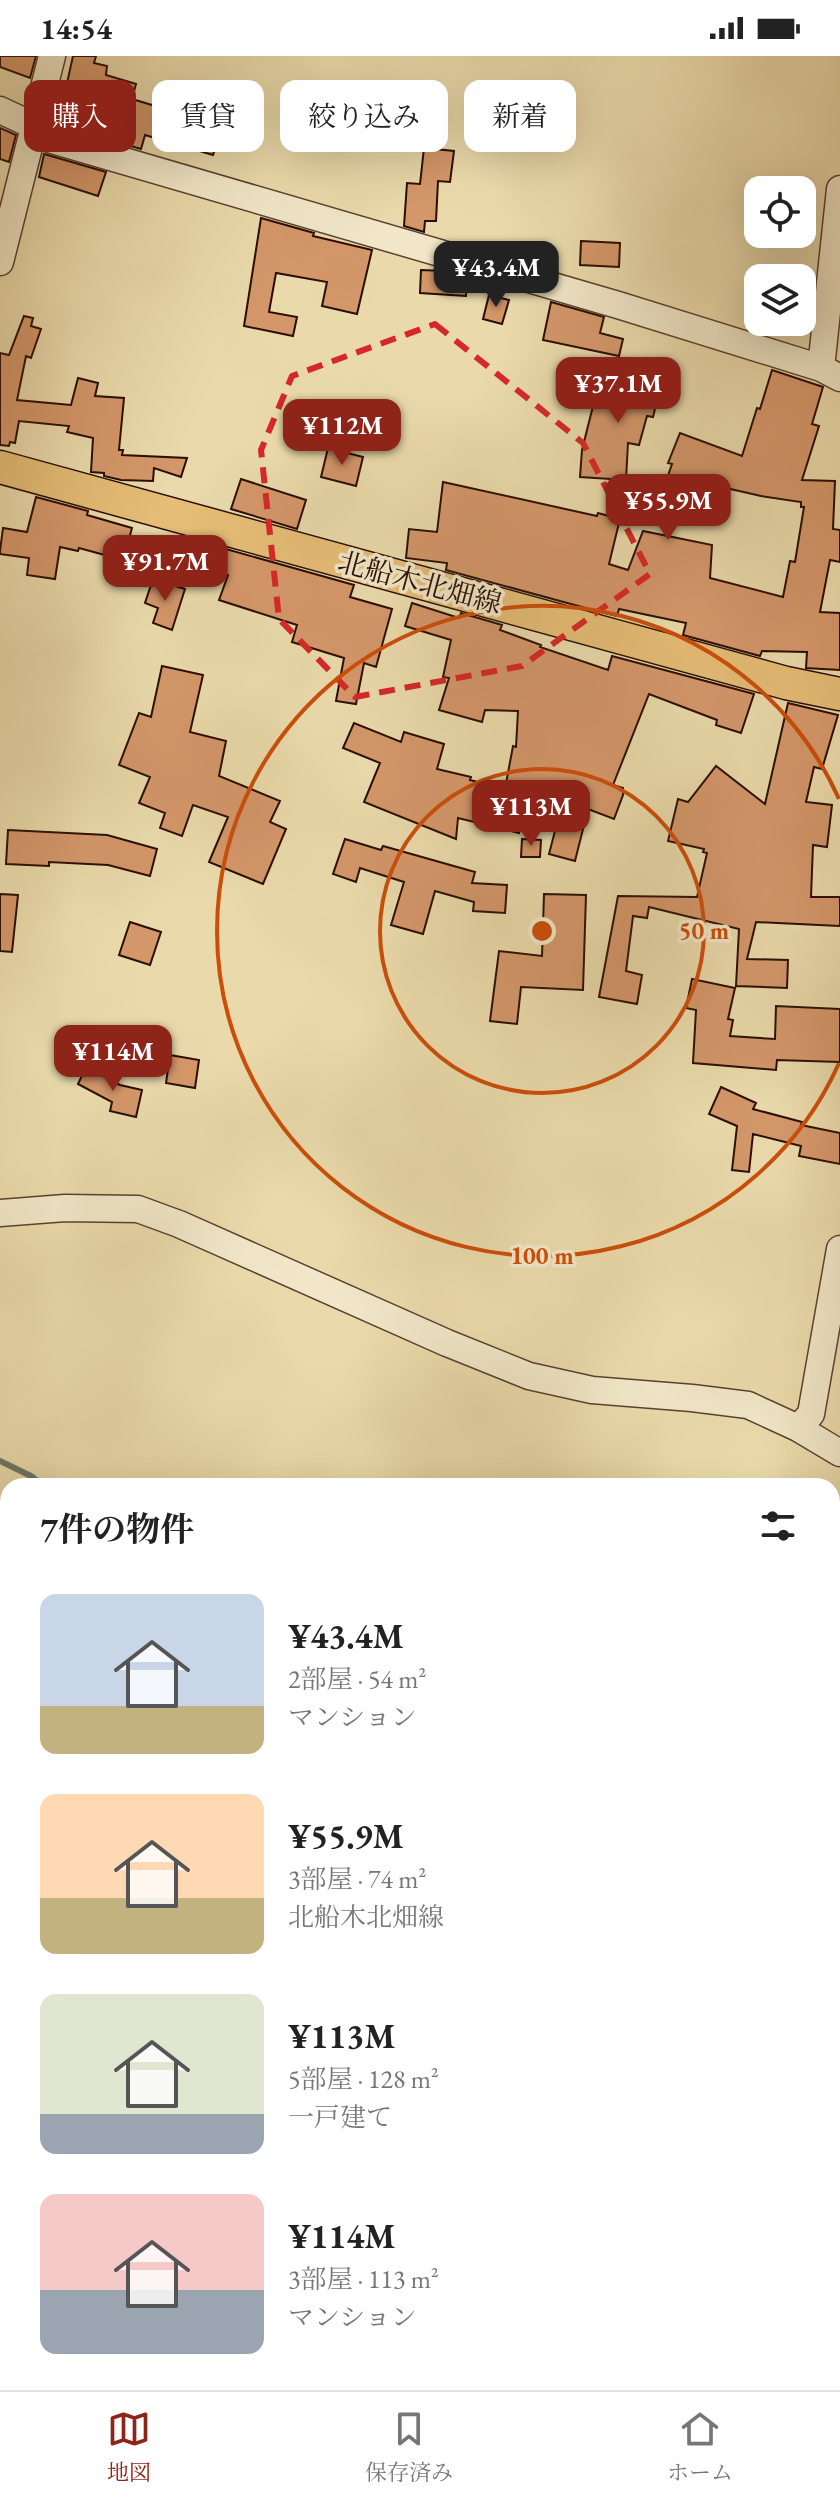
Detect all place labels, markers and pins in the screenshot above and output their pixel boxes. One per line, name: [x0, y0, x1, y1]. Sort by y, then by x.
pin: ¥43.4M: [431, 241, 561, 309]
pin: ¥37.1M: [553, 357, 683, 425]
pin: ¥112M: [286, 399, 398, 467]
pin: ¥55.9M: [603, 474, 733, 542]
pin: ¥91.7M: [100, 535, 230, 603]
pin: ¥113M: [475, 780, 587, 848]
centre of rings: [528, 917, 556, 945]
pin: ¥114M: [57, 1025, 169, 1093]

